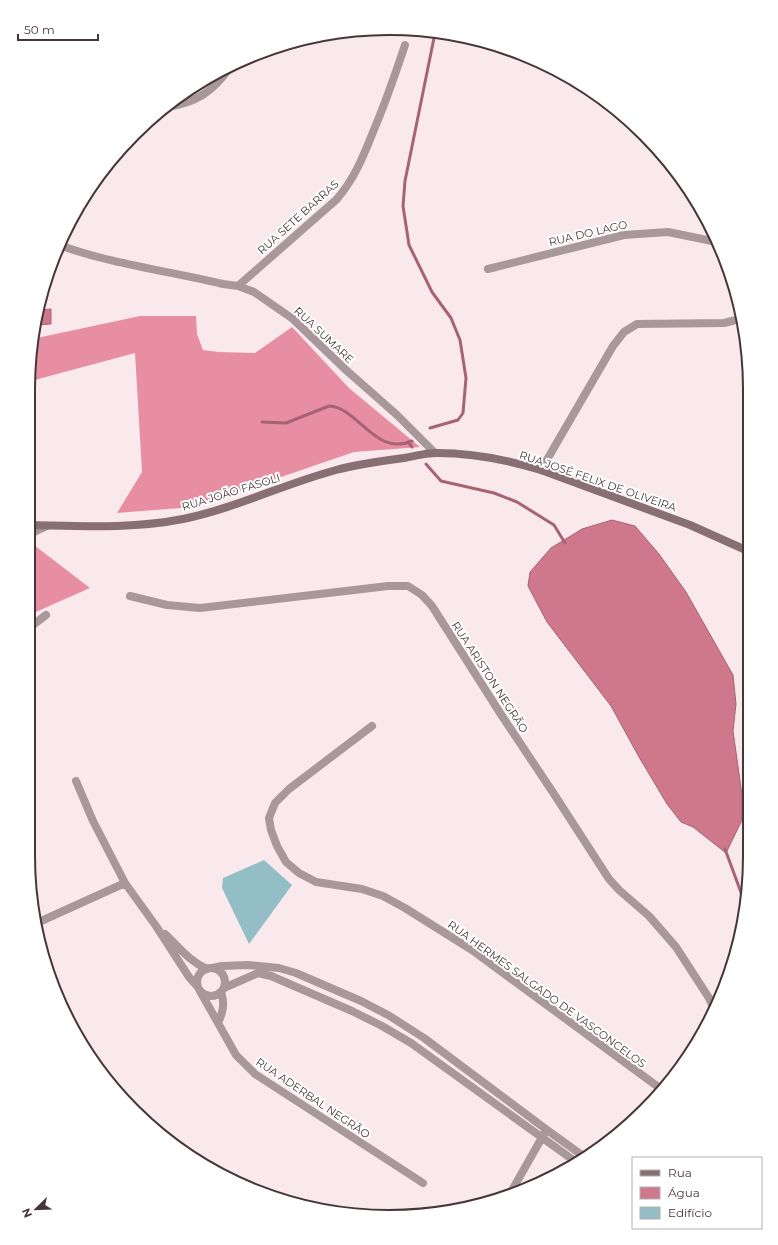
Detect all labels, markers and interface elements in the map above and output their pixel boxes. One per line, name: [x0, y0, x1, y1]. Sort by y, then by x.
scale bar: [18, 16, 98, 42]
text: 50 m: [24, 22, 55, 37]
street label: RUA SETE BARRAS: [254, 177, 342, 257]
street label: RUA DO LAGO: [547, 217, 629, 249]
street label: RUA SUMARE: [291, 304, 357, 366]
street label: RUA JOSÉ FELIX DE OLIVEIRA: [518, 447, 679, 515]
street label: RUA JOÃO FASOLI: [180, 470, 282, 514]
street label: RUA ARISTON NEGRÃO: [449, 619, 531, 735]
street label: RUA HERMES SALGADO DE VASCONCELOS: [445, 917, 649, 1071]
street label: RUA ADERBAL NEGRÃO: [253, 1055, 373, 1141]
legend: [632, 1157, 762, 1229]
text: Rua: [668, 1165, 692, 1180]
text: Água: [668, 1185, 700, 1200]
north arrow: [16, 1189, 56, 1229]
text: Edifício: [668, 1205, 712, 1220]
text: N: [19, 1206, 35, 1220]

